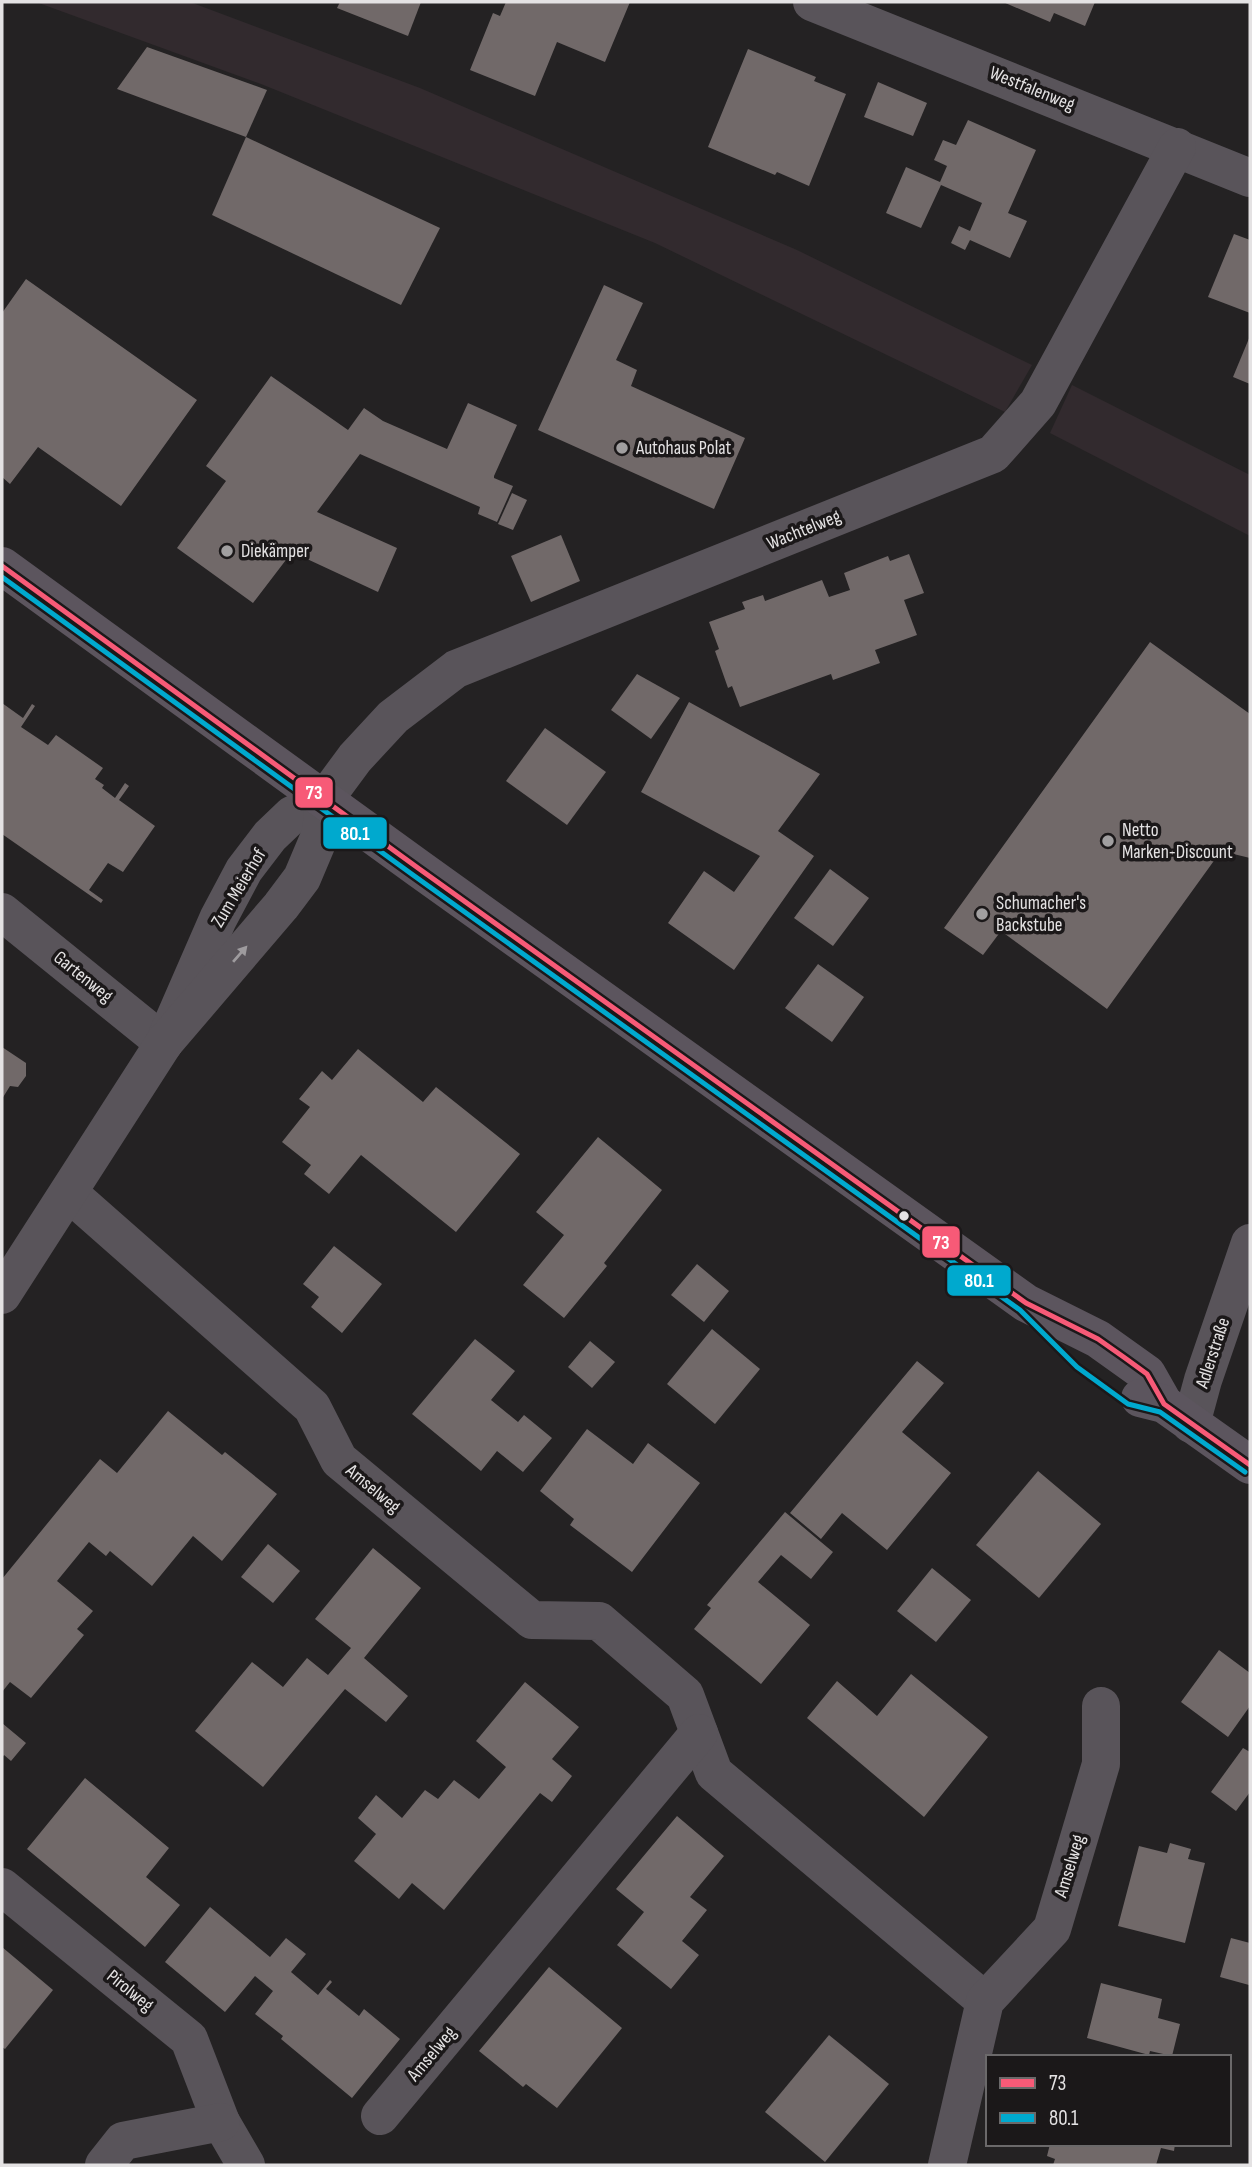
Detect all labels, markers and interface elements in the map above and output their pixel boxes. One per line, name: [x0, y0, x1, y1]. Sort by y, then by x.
street label: Westfalenweg: [986, 61, 1078, 117]
place label: Autohaus Polat: [635, 437, 732, 460]
marker: Autohaus Polat: [614, 440, 630, 456]
street label: Wachtelweg: [764, 505, 845, 555]
place label: Diekämper: [241, 540, 310, 563]
marker: Diekämper: [219, 543, 235, 559]
line badge: 73: [294, 776, 334, 809]
text: 73: [306, 782, 322, 805]
line badge: 80.1: [322, 816, 388, 850]
place label: Netto Marken-Discount: [1122, 819, 1233, 864]
text: 80.1: [340, 823, 370, 846]
marker: Netto Marken-Discount: [1100, 833, 1116, 849]
street label: Zum Meierhof: [207, 844, 272, 932]
place label: Schumacher's Backstube: [996, 892, 1086, 937]
marker: Schumacher's Backstube: [974, 906, 990, 922]
street label: Gartenweg: [49, 946, 118, 1008]
one-way arrow: [232, 946, 247, 963]
unlabelled marker: [897, 1209, 911, 1223]
line badge: 73: [921, 1225, 961, 1259]
text: 73: [933, 1232, 949, 1255]
line badge: 80.1: [946, 1264, 1012, 1297]
text: 80.1: [964, 1270, 994, 1293]
street label: Adlerstraße: [1191, 1315, 1235, 1392]
street label: Amselweg: [340, 1459, 405, 1519]
street label: Amselweg: [1049, 1831, 1091, 1901]
street label: Pirolweg: [102, 1965, 159, 2017]
street label: Amselweg: [402, 2022, 462, 2087]
legend: [986, 2055, 1231, 2146]
text: 73: [1049, 2071, 1066, 2096]
text: 80.1: [1049, 2106, 1079, 2131]

